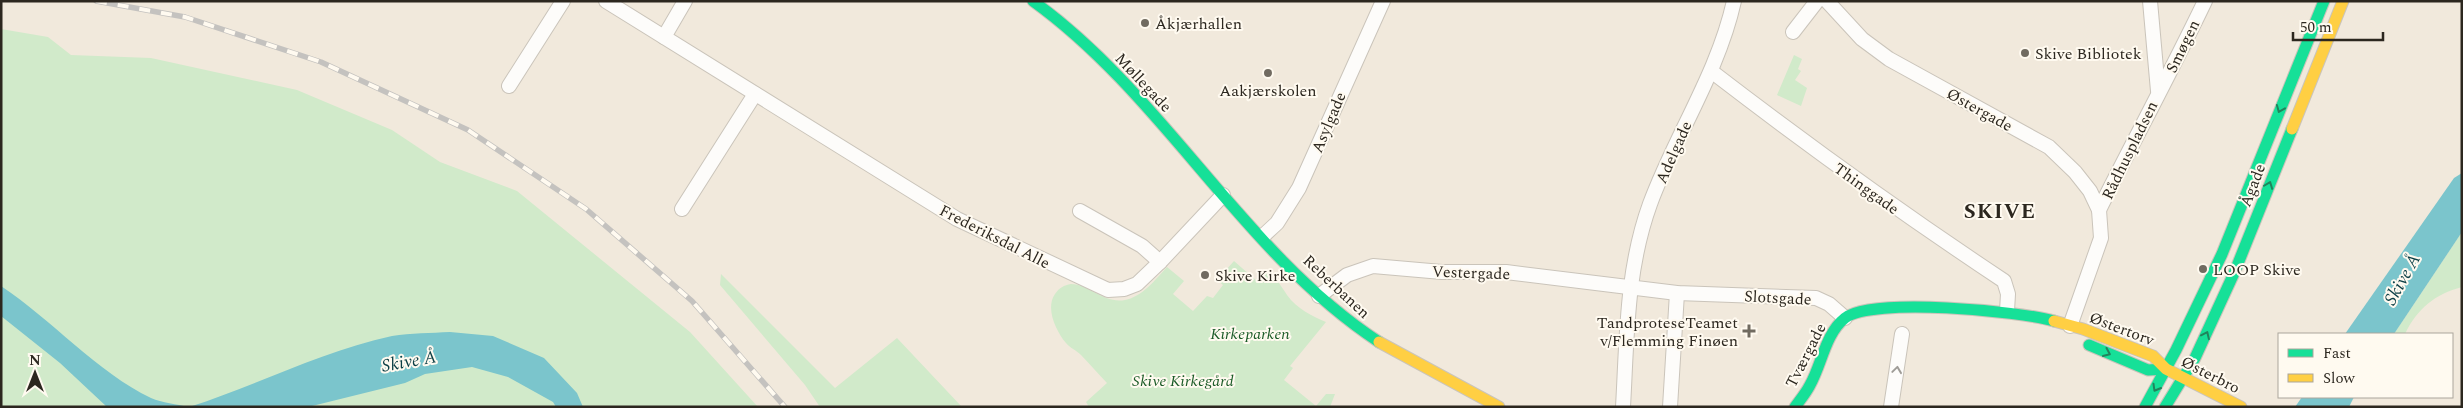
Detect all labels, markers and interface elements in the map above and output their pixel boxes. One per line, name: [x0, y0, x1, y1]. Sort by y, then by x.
scale bar: [2293, 10, 2383, 42]
place label: Åkjærhallen: [1155, 12, 1242, 36]
street label: Smøgen: [2160, 16, 2206, 77]
text: 50 m: [2300, 16, 2332, 39]
marker: Åkjærhallen: [1139, 17, 1151, 29]
place label: Skive Bibliotek: [2035, 42, 2142, 66]
street label: Møllegade: [1109, 47, 1177, 118]
marker: Skive Bibliotek: [2019, 47, 2031, 59]
marker: Aakjærskolen: [1262, 67, 1274, 79]
place label: Aakjærskolen: [1219, 79, 1317, 103]
street label: Østergade: [1942, 82, 2017, 138]
street label: Asylgade: [1305, 88, 1353, 157]
street label: Rådhuspladsen: [2096, 97, 2164, 204]
one-way arrow: [2276, 104, 2286, 113]
street label: Adelgade: [1649, 117, 1698, 188]
street label: Thinggade: [1829, 157, 1904, 221]
street label: Ågade: [2234, 160, 2272, 211]
one-way arrow: [2263, 181, 2273, 190]
district label: SKIVE: [1964, 196, 2036, 228]
street label: Frederiksdal Alle: [935, 199, 1054, 275]
water label: Skive Å: [2377, 248, 2428, 310]
street label: Reberbanen: [1297, 249, 1375, 324]
place label: LOOP Skive: [2213, 258, 2301, 282]
street label: Vestergade: [1431, 260, 1511, 286]
marker: LOOP Skive: [2197, 263, 2209, 275]
place label: Skive Kirke: [1215, 264, 1296, 288]
marker: Skive Kirke: [1199, 269, 1211, 281]
street label: Slotsgade: [1744, 284, 1812, 312]
street label: Østertorv: [2086, 306, 2159, 353]
place label: TandproteseTeamet v/Flemming Finøen: [1597, 311, 1738, 353]
street label: Tværgade: [1779, 319, 1832, 392]
park label: Kirkeparken: [1210, 322, 1290, 346]
marker: TandproteseTeamet v/Flemming Finøen: [1742, 324, 1756, 338]
one-way arrow: [2200, 331, 2210, 340]
legend: [2278, 333, 2453, 398]
text: Fast: [2323, 342, 2351, 365]
water label: Skive Å: [379, 343, 439, 380]
one-way arrow: [2102, 346, 2111, 357]
north arrow: [10, 348, 60, 398]
text: N: [29, 350, 41, 371]
street label: Østerbro: [2177, 350, 2244, 400]
one-way arrow: [1891, 366, 1901, 375]
text: Slow: [2323, 367, 2355, 390]
park label: Skive Kirkegård: [1132, 369, 1234, 393]
one-way arrow: [2152, 383, 2162, 392]

